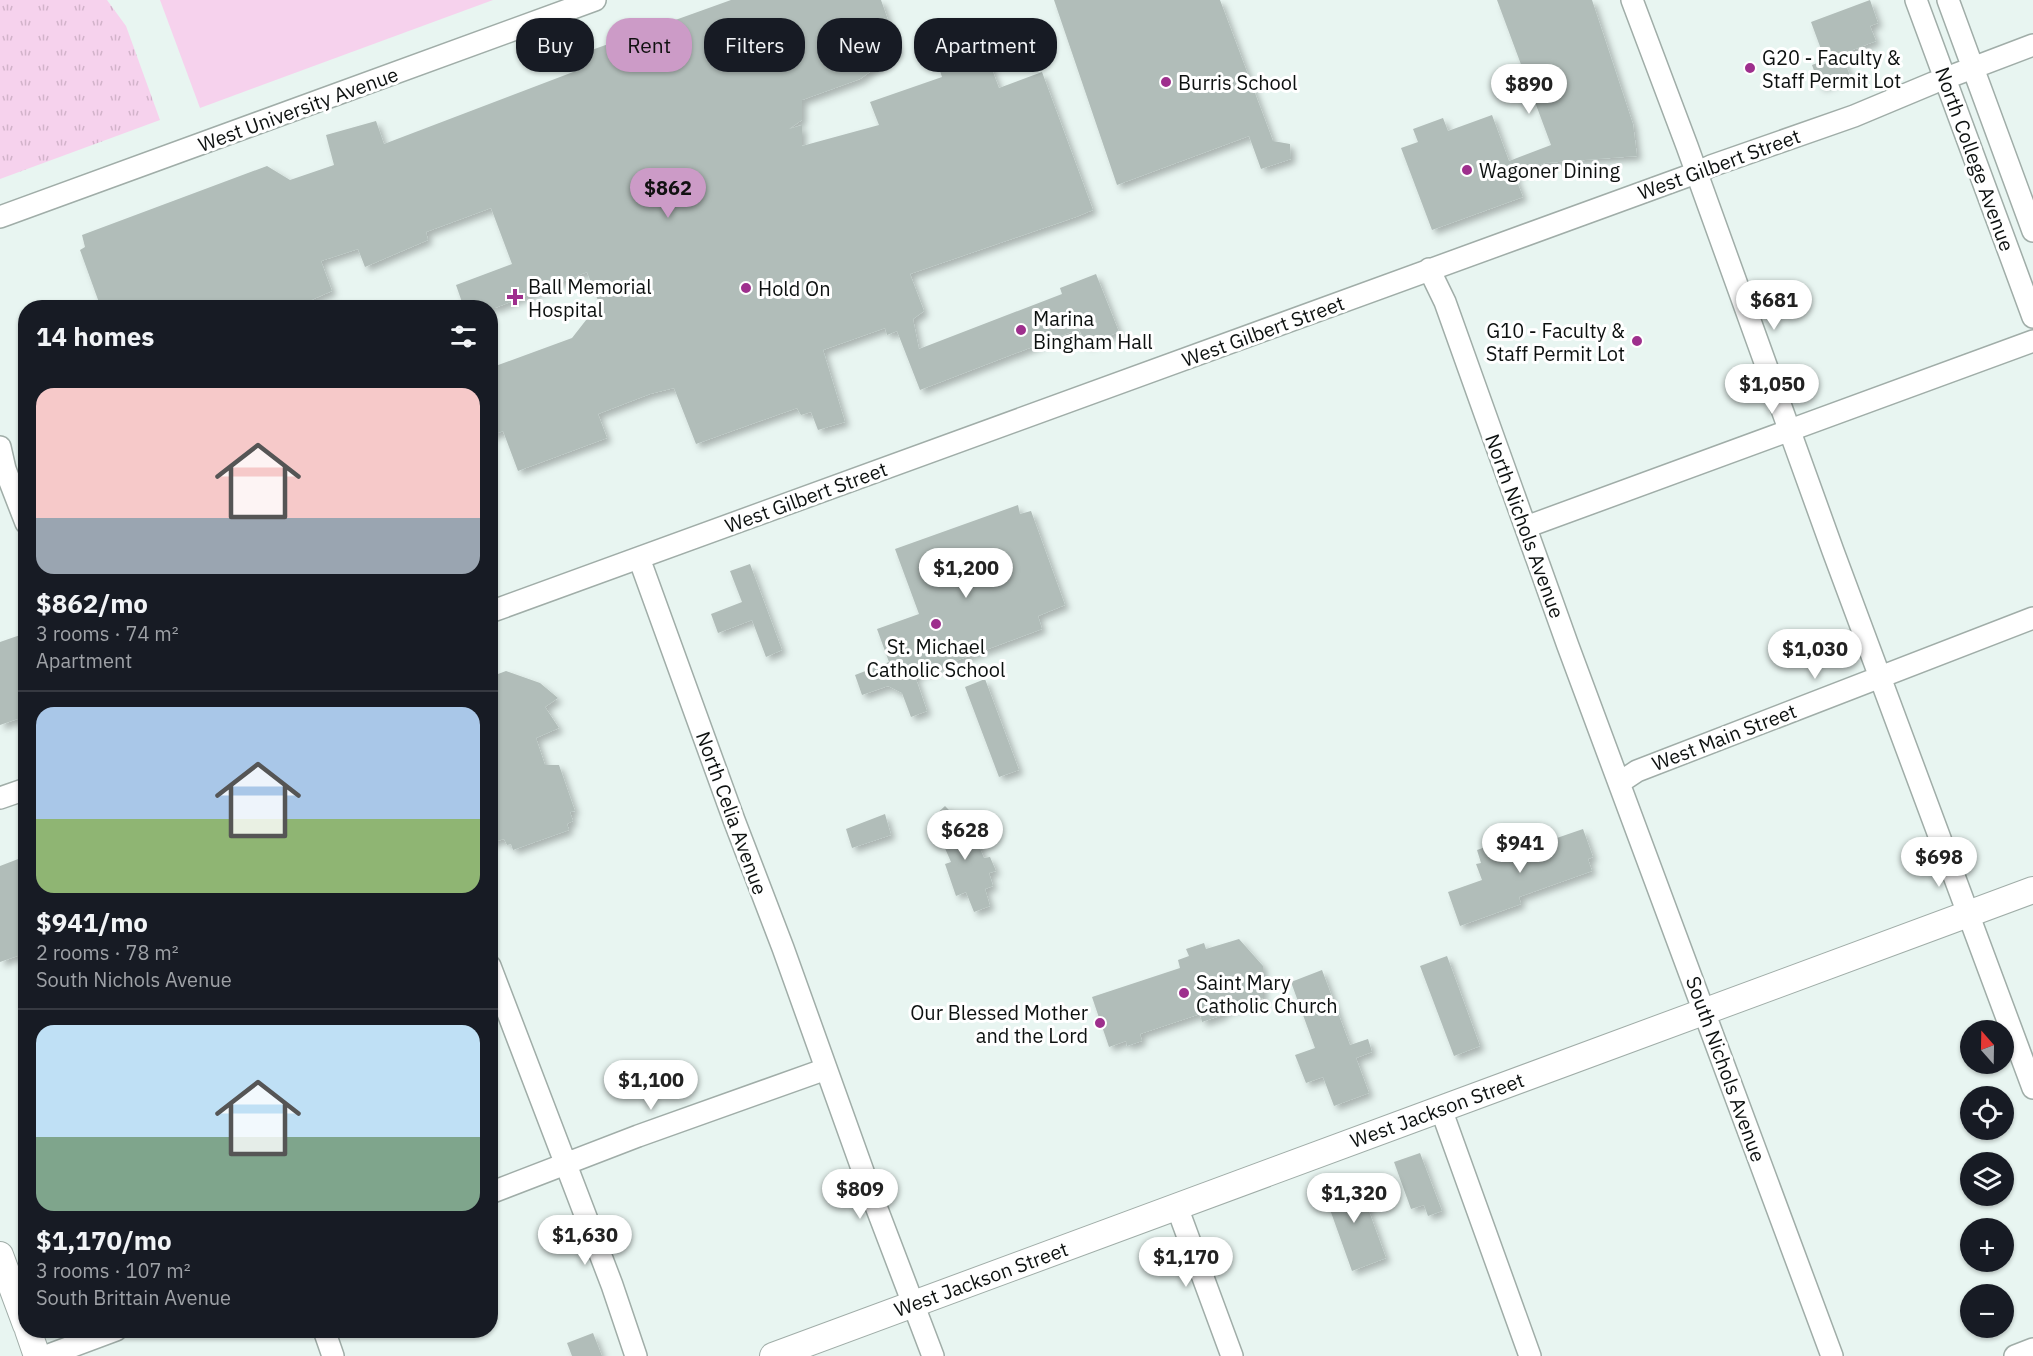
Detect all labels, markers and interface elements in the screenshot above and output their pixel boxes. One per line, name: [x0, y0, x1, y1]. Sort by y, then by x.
chip: Buy: [516, 18, 594, 72]
chip: Rent: [606, 18, 692, 72]
chip: Filters: [704, 18, 805, 72]
chip: New: [817, 18, 902, 72]
chip: Apartment: [914, 18, 1057, 72]
place label: G20 - Faculty & Staff Permit Lot: [1762, 44, 1901, 94]
street label: West University Avenue: [194, 60, 402, 158]
marker: G20 - Faculty & Staff Permit Lot: [1743, 61, 1757, 75]
street label: North College Avenue: [1929, 63, 2021, 255]
pin: $890: [1493, 64, 1565, 115]
place label: Burris School: [1178, 69, 1297, 96]
text: $890: [1505, 70, 1553, 97]
marker: Burris School: [1159, 75, 1173, 89]
street label: West Gilbert Street: [1634, 122, 1804, 206]
place label: Wagoner Dining: [1479, 157, 1620, 184]
marker: Wagoner Dining: [1460, 163, 1474, 177]
pin: $862: [632, 168, 704, 219]
text: $862: [644, 174, 692, 201]
place label: Ball Memorial Hospital: [528, 273, 652, 323]
place label: Hold On: [758, 275, 831, 302]
pin: $681: [1738, 280, 1810, 331]
marker: Hold On: [739, 281, 753, 295]
text: $681: [1750, 286, 1798, 313]
marker: Ball Memorial Hospital: [506, 288, 524, 306]
street label: West Gilbert Street: [1178, 289, 1348, 373]
place label: Marina Bingham Hall: [1033, 305, 1153, 355]
place label: G10 - Faculty & Staff Permit Lot: [1486, 317, 1625, 367]
text: 14 homes: [36, 319, 154, 353]
icon: filters: [447, 320, 480, 353]
marker: Marina Bingham Hall: [1014, 323, 1028, 337]
marker: G10 - Faculty & Staff Permit Lot: [1630, 334, 1644, 348]
pin: $1,050: [1723, 364, 1821, 415]
text: $1,050: [1739, 370, 1805, 397]
icon: home: [204, 427, 312, 535]
street label: North Nichols Avenue: [1479, 430, 1571, 622]
street label: West Gilbert Street: [721, 455, 891, 539]
pin: $1,200: [917, 548, 1015, 599]
text: $1,200: [933, 554, 999, 581]
text: $862/mo: [36, 586, 148, 620]
marker: St. Michael Catholic School: [929, 617, 943, 631]
text: 3 rooms · 74 m²: [36, 620, 179, 647]
pin: $1,030: [1766, 629, 1864, 680]
place label: St. Michael Catholic School: [867, 633, 1005, 683]
text: $1,030: [1782, 635, 1848, 662]
text: Apartment: [36, 647, 132, 674]
street label: West Main Street: [1648, 697, 1800, 777]
street label: North Celia Avenue: [690, 728, 774, 898]
icon: home: [204, 746, 312, 854]
pin: $628: [929, 810, 1001, 861]
text: $628: [941, 816, 989, 843]
pin: $941: [1484, 823, 1556, 874]
text: $941: [1496, 829, 1544, 856]
pin: $698: [1903, 837, 1975, 888]
text: $698: [1915, 843, 1963, 870]
text: $941/mo: [36, 905, 148, 939]
text: 2 rooms · 78 m²: [36, 939, 179, 966]
text: South Nichols Avenue: [36, 966, 232, 993]
place label: Saint Mary Catholic Church: [1196, 969, 1338, 1019]
street label: South Nichols Avenue: [1680, 972, 1772, 1166]
marker: Saint Mary Catholic Church: [1177, 986, 1191, 1000]
place label: Our Blessed Mother and the Lord: [910, 999, 1088, 1049]
marker: Our Blessed Mother and the Lord: [1093, 1016, 1107, 1030]
north arrow: [1960, 1020, 2014, 1074]
map controls: [1960, 1020, 2014, 1338]
pin: $1,100: [602, 1060, 700, 1111]
icon: home: [204, 1064, 312, 1172]
text: $1,100: [618, 1066, 684, 1093]
street label: West Jackson Street: [1346, 1066, 1528, 1154]
button: locate: [1960, 1086, 2014, 1140]
button: layers: [1960, 1152, 2014, 1206]
pin: $809: [824, 1169, 896, 1220]
pin: $1,320: [1305, 1173, 1403, 1224]
text: $809: [836, 1175, 884, 1202]
text: $1,320: [1321, 1179, 1387, 1206]
pin: $1,630: [536, 1215, 634, 1266]
button: +: [1960, 1218, 2014, 1272]
text: $1,630: [552, 1221, 618, 1248]
text: $1,170/mo: [36, 1223, 172, 1257]
street label: West Jackson Street: [890, 1235, 1072, 1323]
pin: $1,170: [1137, 1237, 1235, 1288]
text: $1,170: [1153, 1243, 1219, 1270]
text: 3 rooms · 107 m²: [36, 1257, 191, 1284]
text: South Brittain Avenue: [36, 1284, 231, 1311]
button: −: [1960, 1284, 2014, 1338]

